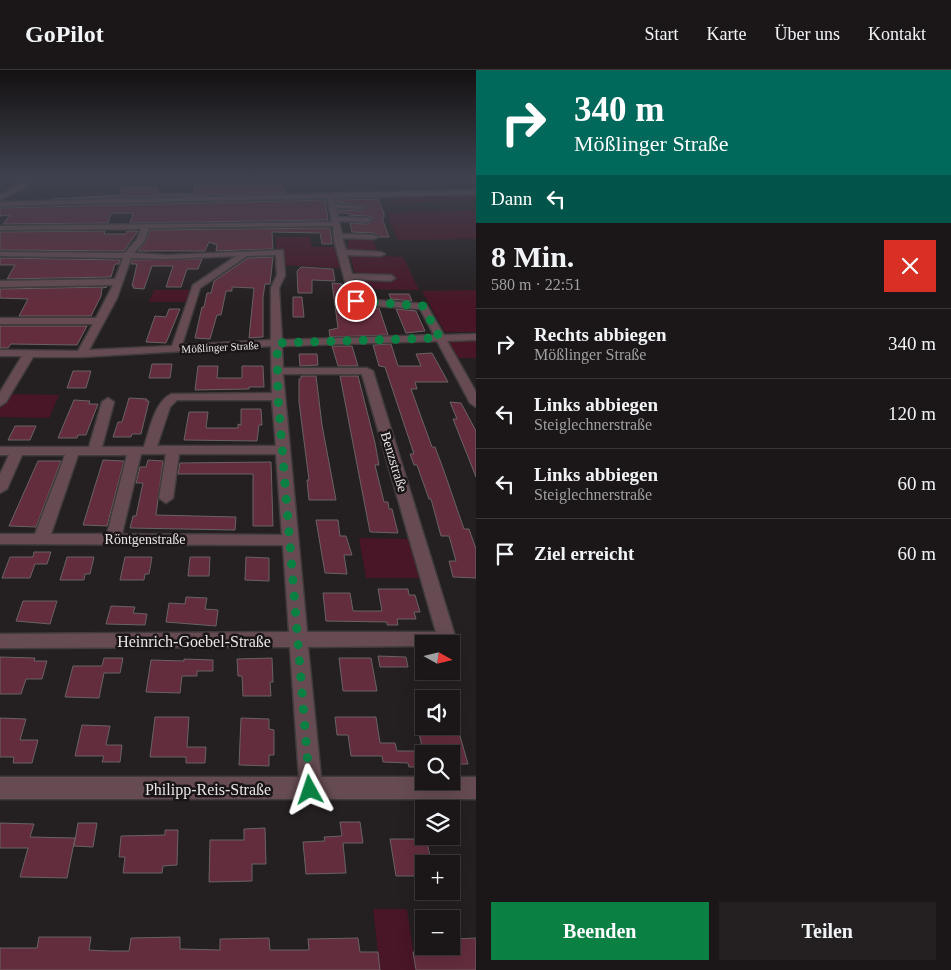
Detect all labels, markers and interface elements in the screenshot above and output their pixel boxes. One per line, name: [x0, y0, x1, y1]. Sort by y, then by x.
text: GoPilot: [25, 21, 104, 47]
text: Start: [645, 24, 679, 44]
text: Karte: [707, 24, 747, 44]
text: Über uns: [775, 24, 840, 44]
text: Kontakt: [868, 24, 926, 44]
icon: right: [491, 90, 556, 155]
text: 340 m: [574, 90, 664, 129]
text: Mößlinger Straße: [574, 131, 729, 156]
icon: left: [542, 185, 570, 213]
text: Dann: [491, 188, 532, 209]
text: 8 Min.: [491, 240, 574, 273]
button: close: [884, 240, 936, 292]
text: 580 m · 22:51: [491, 276, 581, 293]
pin: [335, 280, 377, 322]
icon: arrive: [342, 287, 370, 315]
text: Rechts abbiegen: [534, 324, 666, 345]
icon: right: [491, 330, 519, 358]
text: 340 m: [888, 333, 936, 354]
street label: Mößlinger Straße: [181, 339, 259, 355]
text: Mößlinger Straße: [534, 346, 646, 363]
text: Links abbiegen: [534, 394, 658, 415]
icon: left: [491, 400, 519, 428]
text: 120 m: [888, 403, 936, 424]
text: Steiglechnerstraße: [534, 416, 652, 433]
street label: Benzstraße: [378, 430, 410, 494]
text: Links abbiegen: [534, 464, 658, 485]
icon: left: [491, 470, 519, 498]
text: 60 m: [897, 473, 936, 494]
text: Steiglechnerstraße: [534, 486, 652, 503]
street label: Röntgenstraße: [105, 532, 185, 547]
icon: arrive: [491, 540, 519, 568]
text: Ziel erreicht: [534, 543, 634, 564]
text: 60 m: [897, 543, 936, 564]
street label: Heinrich-Goebel-Straße: [117, 633, 271, 650]
north arrow: [415, 635, 460, 680]
map controls: [415, 635, 460, 955]
button: sound: [415, 690, 460, 735]
button: search: [415, 745, 460, 790]
position arrow: [283, 763, 335, 815]
street label: Philipp-Reis-Straße: [145, 781, 271, 799]
button: layers: [415, 800, 460, 845]
button: +: [415, 855, 460, 900]
button: Beenden: [491, 902, 709, 960]
button: Teilen: [719, 902, 936, 960]
button: −: [415, 910, 460, 955]

